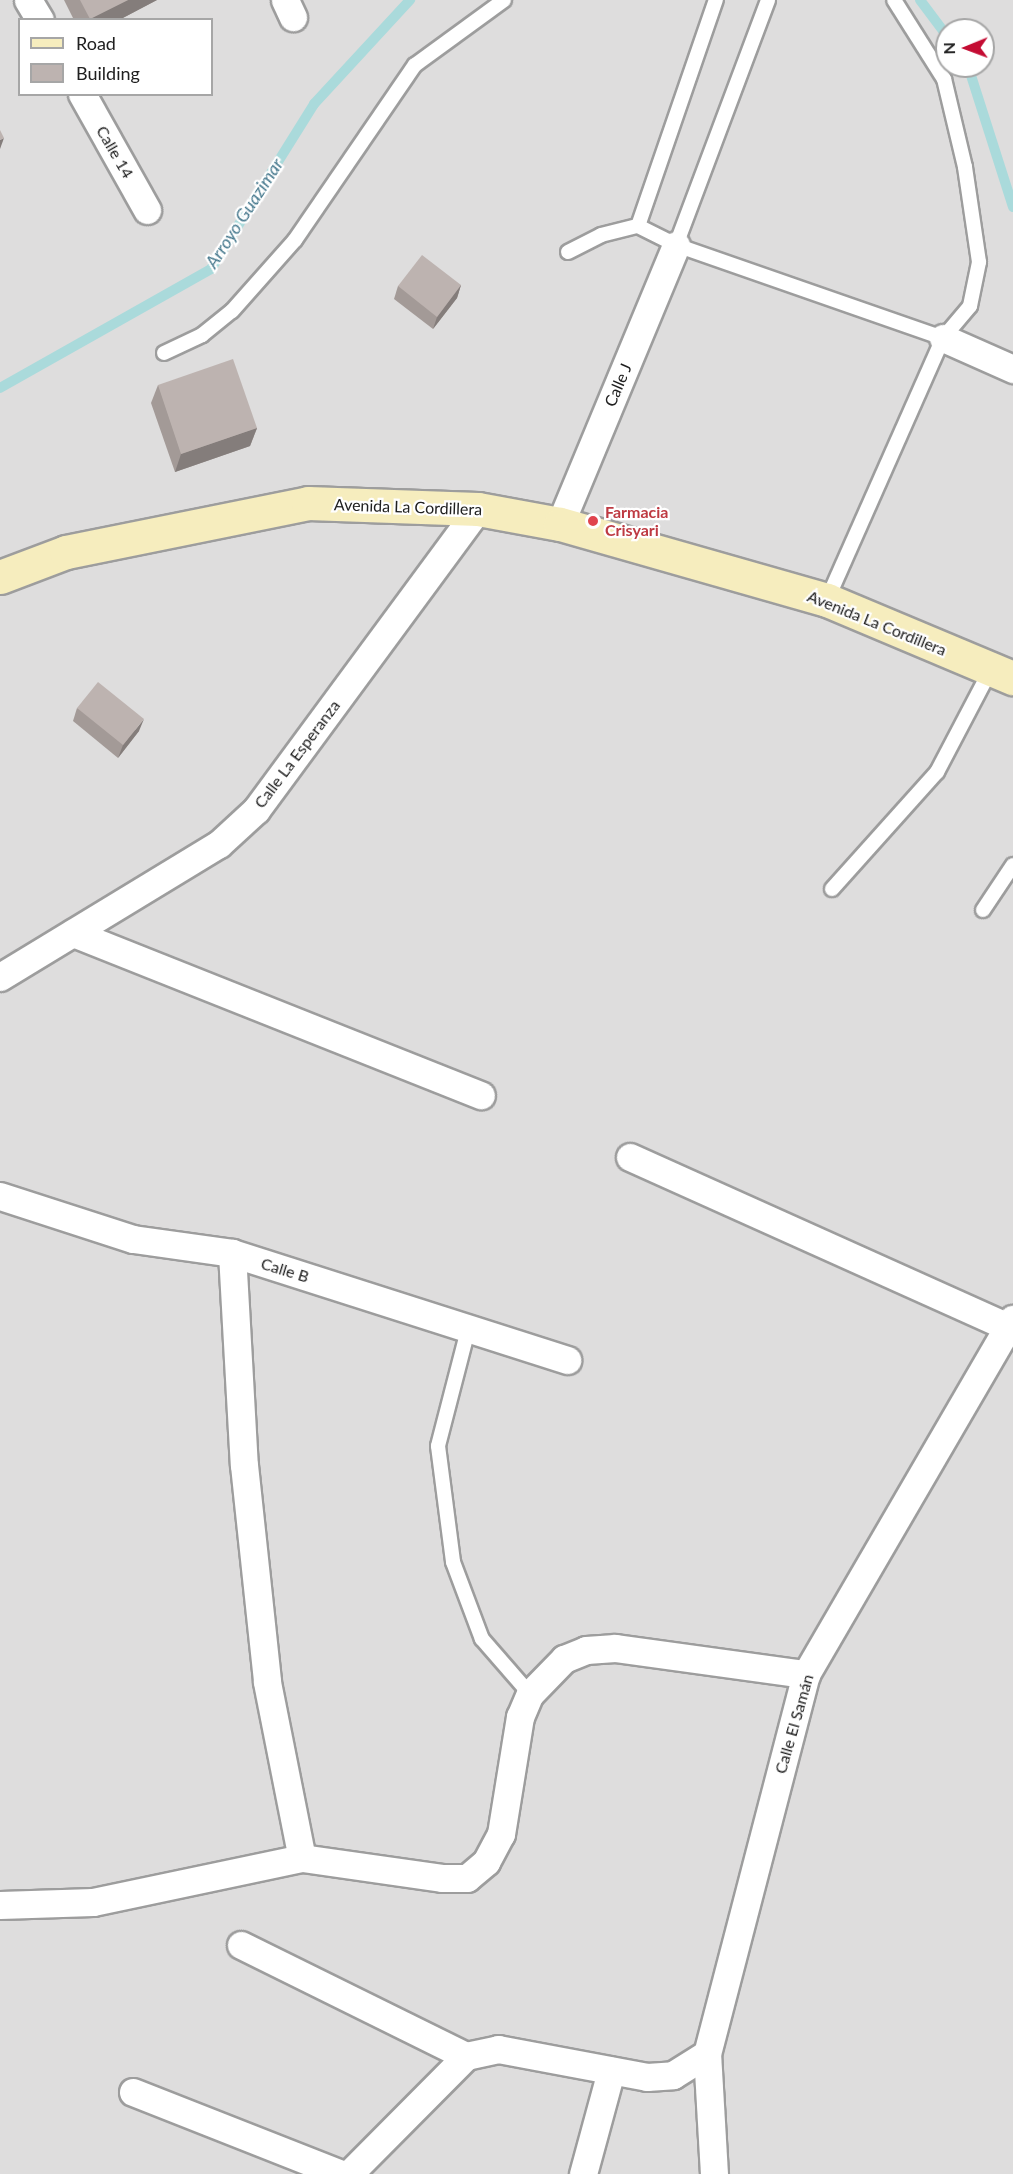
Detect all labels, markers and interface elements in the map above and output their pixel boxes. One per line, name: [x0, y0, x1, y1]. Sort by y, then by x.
legend: [18, 18, 213, 96]
north arrow: [935, 18, 995, 78]
text: Road: [76, 32, 116, 54]
text: N: [939, 42, 958, 55]
text: Building: [76, 62, 140, 84]
street label: Calle 14: [92, 122, 138, 182]
water label: Arroyo Guazimar: [201, 154, 287, 272]
street label: Calle J: [600, 360, 636, 410]
street label: Avenida La Cordillera: [334, 495, 482, 519]
place label: Farmacia Crisyari: [605, 502, 668, 540]
marker: Farmacia Crisyari: [586, 514, 600, 528]
street label: Avenida La Cordillera: [805, 586, 949, 660]
street label: Calle La Esperanza: [250, 696, 344, 812]
street label: Calle B: [259, 1254, 311, 1286]
street label: Calle El Samán: [771, 1672, 817, 1776]

